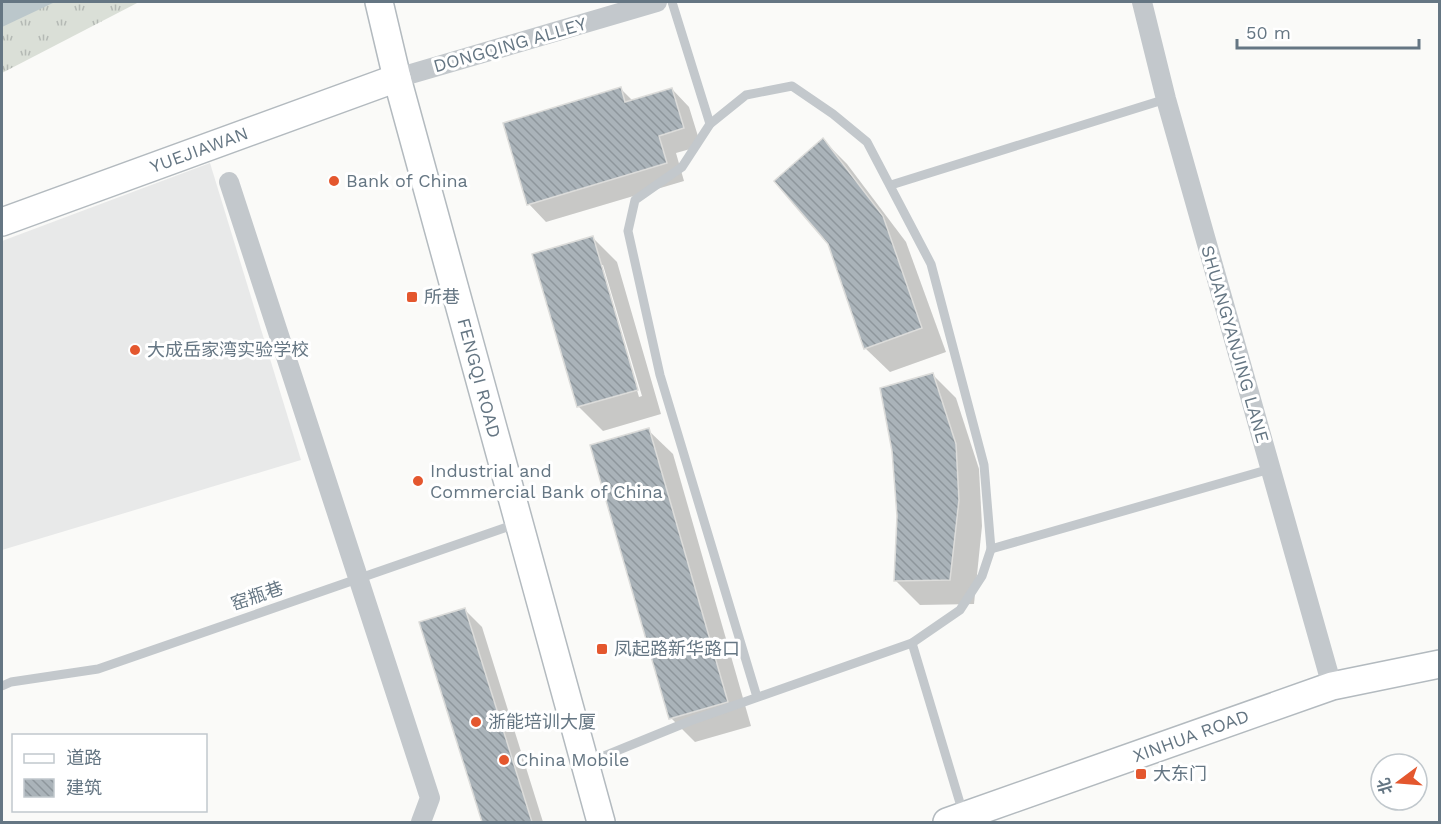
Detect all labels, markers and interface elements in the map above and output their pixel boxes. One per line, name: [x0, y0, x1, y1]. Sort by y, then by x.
street label: DONGQING ALLEY: [431, 12, 590, 76]
scale bar: [1237, 12, 1418, 50]
text: 50 m: [1246, 22, 1291, 43]
street label: YUEJIAWAN: [147, 122, 251, 177]
place label: Bank of China: [346, 170, 468, 191]
marker: Bank of China: [327, 174, 341, 188]
street label: SHUANGYANJING LANE: [1197, 243, 1274, 445]
place label: 所巷: [424, 286, 460, 307]
marker: 所巷: [405, 290, 419, 304]
street label: FENGQI ROAD: [453, 316, 506, 440]
place label: 大成岳家湾实验学校: [147, 339, 309, 360]
marker: 大成岳家湾实验学校: [128, 343, 142, 357]
place label: Industrial and Commercial Bank of China: [430, 460, 663, 502]
marker: Industrial and Commercial Bank of China: [411, 474, 425, 488]
street label: 窑瓶巷: [228, 577, 286, 614]
place label: 凤起路新华路口: [614, 638, 740, 659]
marker: 凤起路新华路口: [595, 642, 609, 656]
street label: XINHUA ROAD: [1130, 705, 1252, 766]
place label: 浙能培训大厦: [488, 711, 596, 732]
marker: 浙能培训大厦: [469, 715, 483, 729]
legend: [12, 734, 207, 812]
text: 道路: [66, 747, 102, 768]
place label: China Mobile: [516, 749, 629, 770]
north arrow: [1369, 752, 1429, 812]
marker: China Mobile: [497, 753, 511, 767]
place label: 大东门: [1153, 763, 1207, 784]
marker: 大东门: [1134, 767, 1148, 781]
text: 北: [1374, 776, 1396, 796]
text: 建筑: [66, 777, 102, 798]

